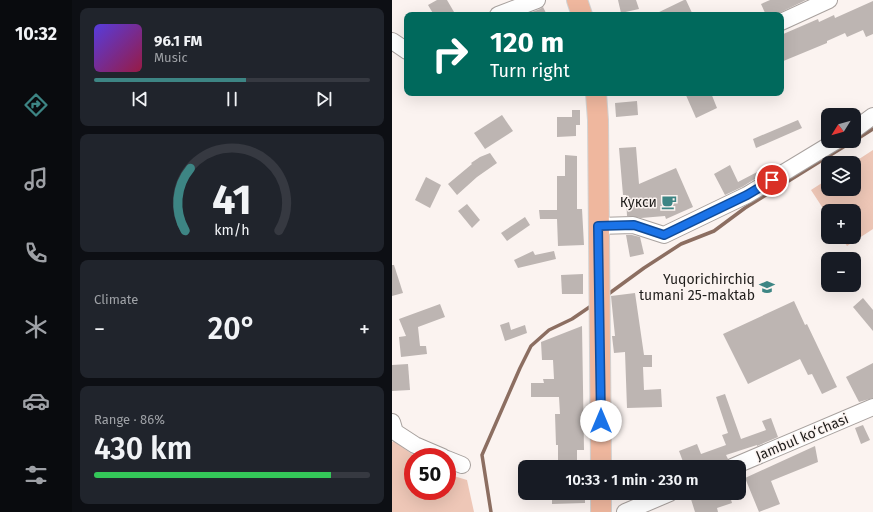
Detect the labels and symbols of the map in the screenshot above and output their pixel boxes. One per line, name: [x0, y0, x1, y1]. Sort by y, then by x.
north arrow: [821, 108, 861, 148]
pin: [755, 163, 789, 197]
cafe icon: Кукси: [660, 193, 678, 211]
place label: Кукси: [620, 194, 657, 211]
place label: Yuqorichirchiq tumani 25-maktab: [639, 271, 755, 304]
school or university icon: Yuqorichirchiq tumani 25-maktab: [758, 278, 776, 296]
position arrow: [580, 400, 622, 442]
street label: Jambul ko‘chasi: [753, 410, 851, 465]
speed limit sign: 50: [404, 448, 456, 500]

